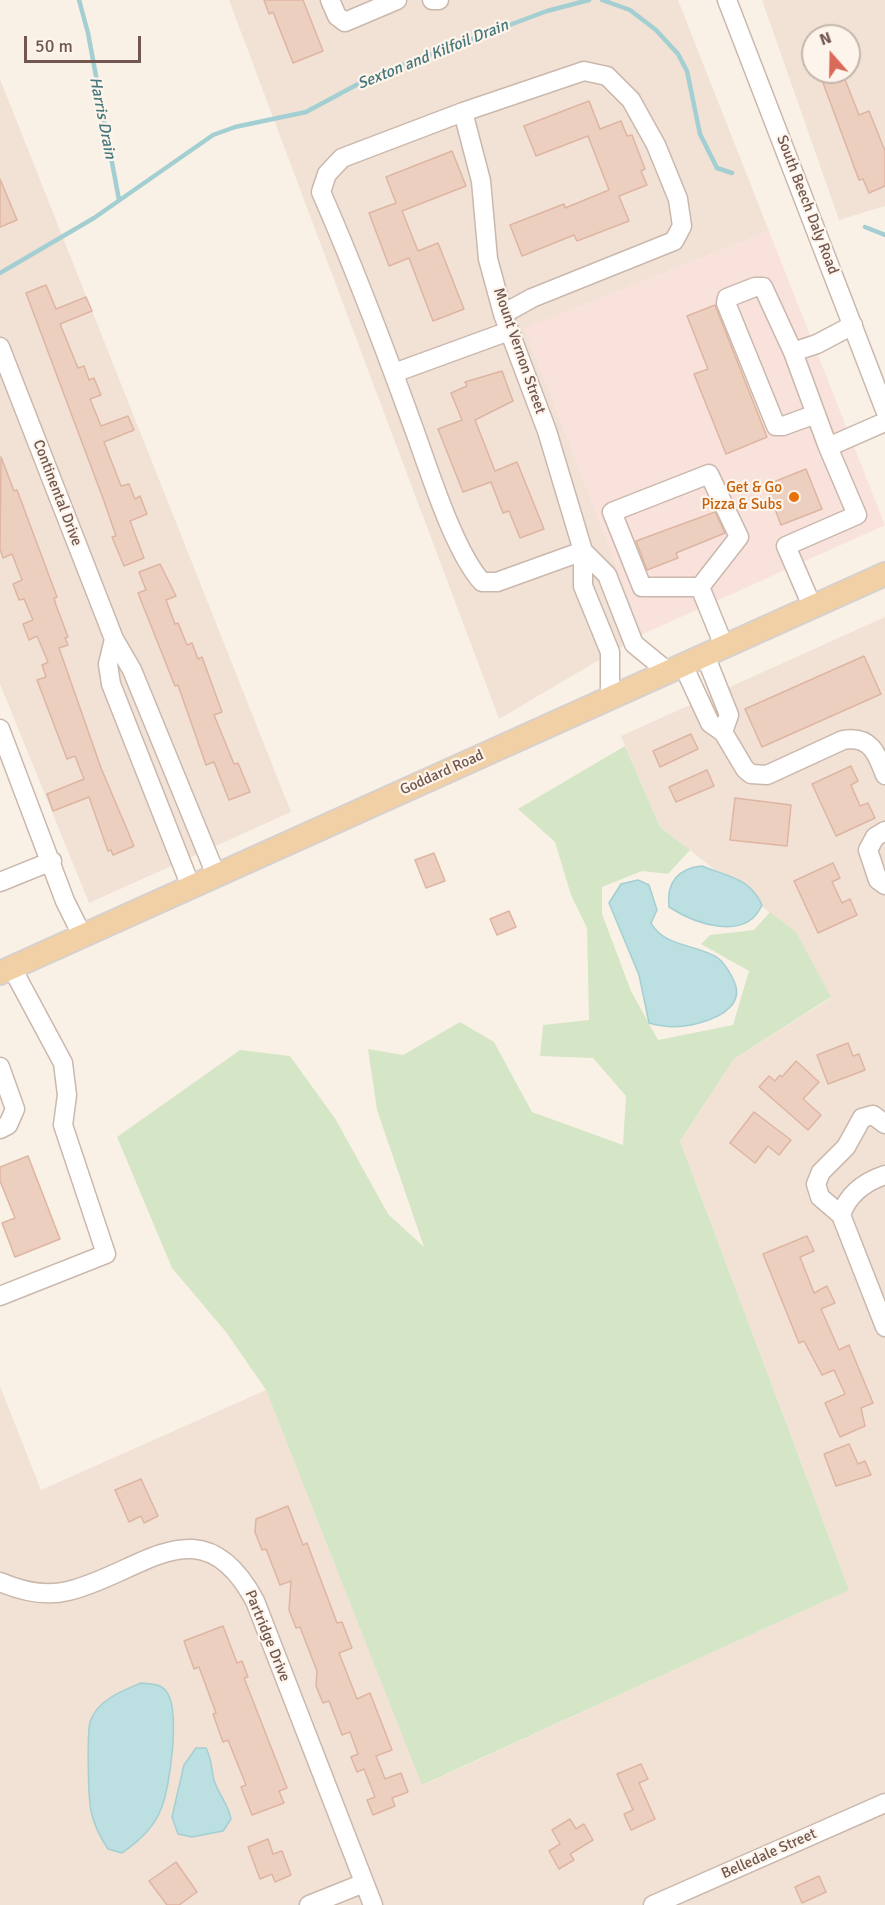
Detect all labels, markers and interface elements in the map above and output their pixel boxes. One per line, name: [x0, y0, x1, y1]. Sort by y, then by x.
water label: Sexton and Kilfoil Drain: [355, 16, 511, 94]
scale bar: [27, 24, 144, 62]
north arrow: [801, 24, 861, 84]
text: N: [817, 28, 834, 50]
text: 50 m: [35, 35, 73, 57]
water label: Harris Drain: [85, 75, 119, 161]
street label: South Beech Daly Road: [772, 133, 842, 277]
street label: Mount Vernon Street: [489, 286, 549, 416]
street label: Continental Drive: [28, 437, 86, 549]
place label: Get & Go Pizza & Subs: [701, 479, 782, 514]
marker: Get & Go Pizza & Subs: [787, 490, 801, 504]
street label: Goddard Road: [397, 747, 487, 799]
street label: Partridge Drive: [240, 1588, 294, 1684]
street label: Belledale Street: [719, 1825, 819, 1883]

